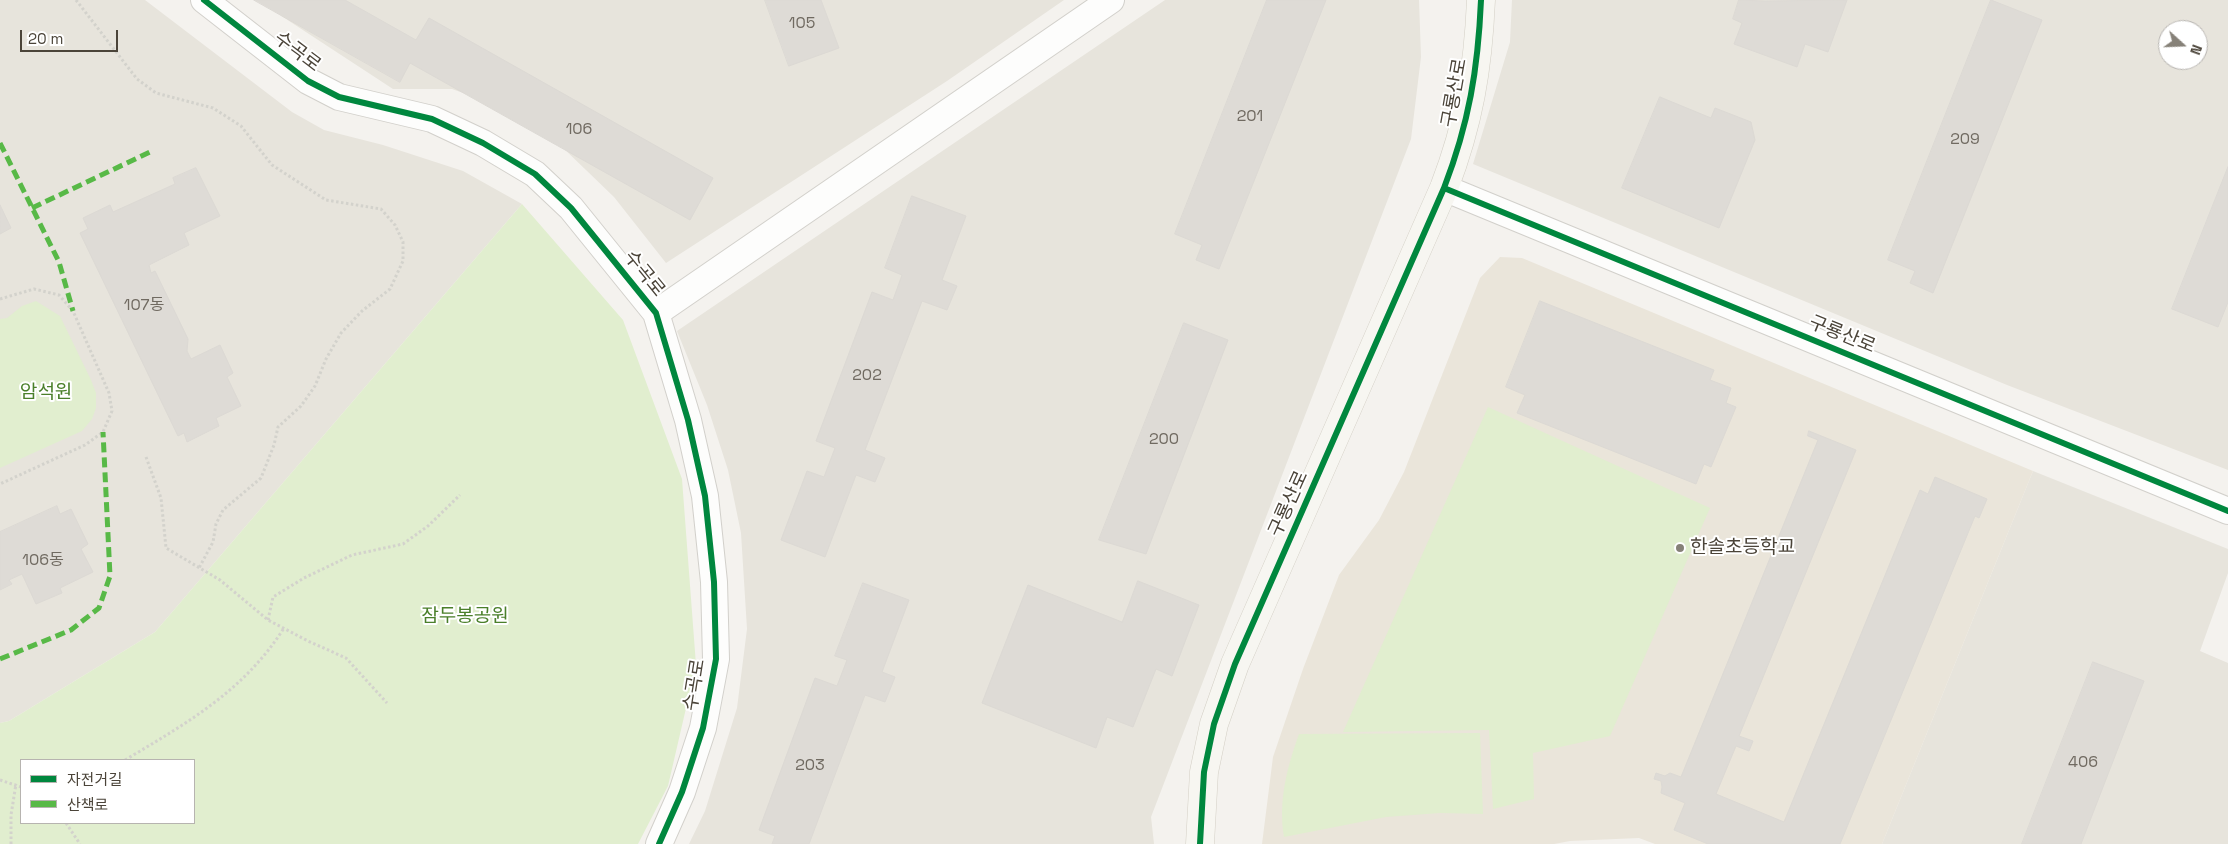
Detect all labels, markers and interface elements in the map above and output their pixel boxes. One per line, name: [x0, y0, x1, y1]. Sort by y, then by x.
house number: 105: [789, 14, 815, 34]
scale bar: [22, 20, 120, 52]
north arrow: [2158, 20, 2208, 70]
street label: 수곡로: [269, 27, 325, 77]
text: 20 m: [28, 29, 63, 48]
text: N: [2186, 42, 2206, 57]
street label: 구룡산로: [1438, 57, 1472, 129]
house number: 201: [1237, 107, 1263, 127]
house number: 106: [566, 120, 592, 140]
house number: 209: [1950, 130, 1980, 150]
street label: 수곡로: [619, 246, 669, 302]
house number: 107동: [124, 296, 164, 316]
street label: 구룡산로: [1805, 311, 1879, 359]
house number: 202: [852, 366, 882, 386]
park label: 암석원: [20, 382, 72, 404]
house number: 200: [1149, 430, 1179, 450]
street label: 구룡산로: [1264, 467, 1314, 541]
place label: 한솔초등학교: [1690, 537, 1795, 559]
marker: 한솔초등학교: [1674, 542, 1686, 554]
house number: 106동: [22, 551, 64, 571]
park label: 잠두봉공원: [421, 606, 509, 628]
street label: 수곡로: [680, 657, 710, 713]
house number: 406: [2068, 753, 2098, 773]
house number: 203: [795, 756, 825, 776]
legend: [20, 759, 195, 824]
text: 자전거길: [67, 770, 122, 789]
text: 산책로: [67, 795, 108, 814]

